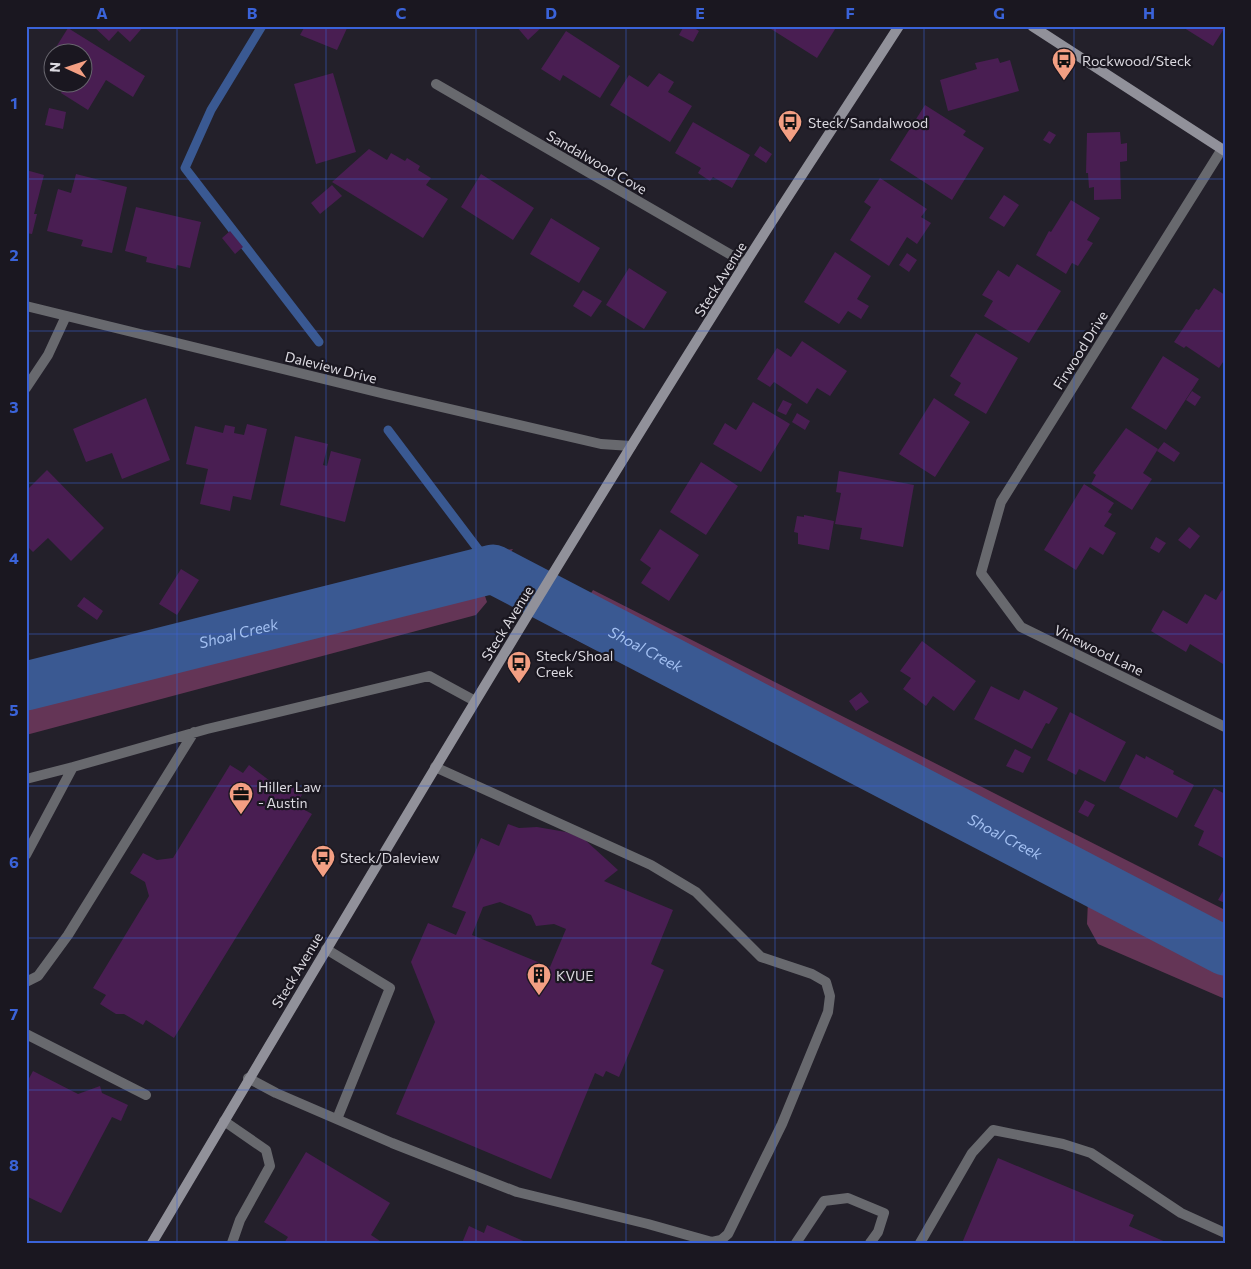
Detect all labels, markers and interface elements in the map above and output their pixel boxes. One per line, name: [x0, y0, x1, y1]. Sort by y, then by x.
text: A: [96, 3, 108, 22]
text: B: [247, 3, 258, 22]
text: C: [396, 3, 407, 22]
text: D: [545, 3, 557, 22]
text: E: [695, 3, 705, 22]
text: F: [845, 3, 855, 22]
text: G: [993, 3, 1005, 22]
text: H: [1143, 3, 1155, 22]
north arrow: [42, 42, 92, 92]
bus stop icon: Rockwood/Steck: [1051, 47, 1077, 81]
place label: Rockwood/Steck: [1082, 52, 1192, 69]
text: N: [46, 62, 63, 73]
text: 1: [10, 93, 18, 112]
bus stop icon: Steck/Sandalwood: [777, 109, 803, 143]
place label: Steck/Sandalwood: [808, 114, 928, 131]
street label: Sandalwood Cove: [544, 126, 650, 198]
street label: Steck Avenue: [690, 238, 750, 320]
text: 2: [9, 245, 19, 264]
street label: Firwood Drive: [1049, 308, 1111, 392]
street label: Daleview Drive: [283, 347, 379, 387]
text: 3: [9, 397, 19, 416]
text: 4: [9, 548, 19, 567]
street label: Steck Avenue: [477, 582, 537, 664]
water label: Shoal Creek: [197, 614, 281, 651]
street label: Vinewood Lane: [1051, 621, 1147, 679]
water label: Shoal Creek: [606, 622, 687, 676]
place label: Steck/Shoal Creek: [536, 647, 613, 680]
bus stop icon: Steck/Shoal Creek: [506, 650, 532, 684]
text: 5: [9, 700, 19, 719]
place label: Hiller Law - Austin: [258, 778, 321, 811]
office icon: Hiller Law - Austin: [228, 781, 254, 815]
water label: Shoal Creek: [965, 810, 1046, 863]
bus stop icon: Steck/Daleview: [310, 844, 336, 878]
place label: Steck/Daleview: [340, 849, 439, 866]
text: 6: [9, 852, 19, 871]
street label: Steck Avenue: [268, 929, 326, 1011]
building icon: KVUE: [526, 962, 552, 996]
place label: KVUE: [556, 967, 594, 984]
text: 7: [10, 1004, 19, 1023]
text: 8: [9, 1155, 19, 1174]

